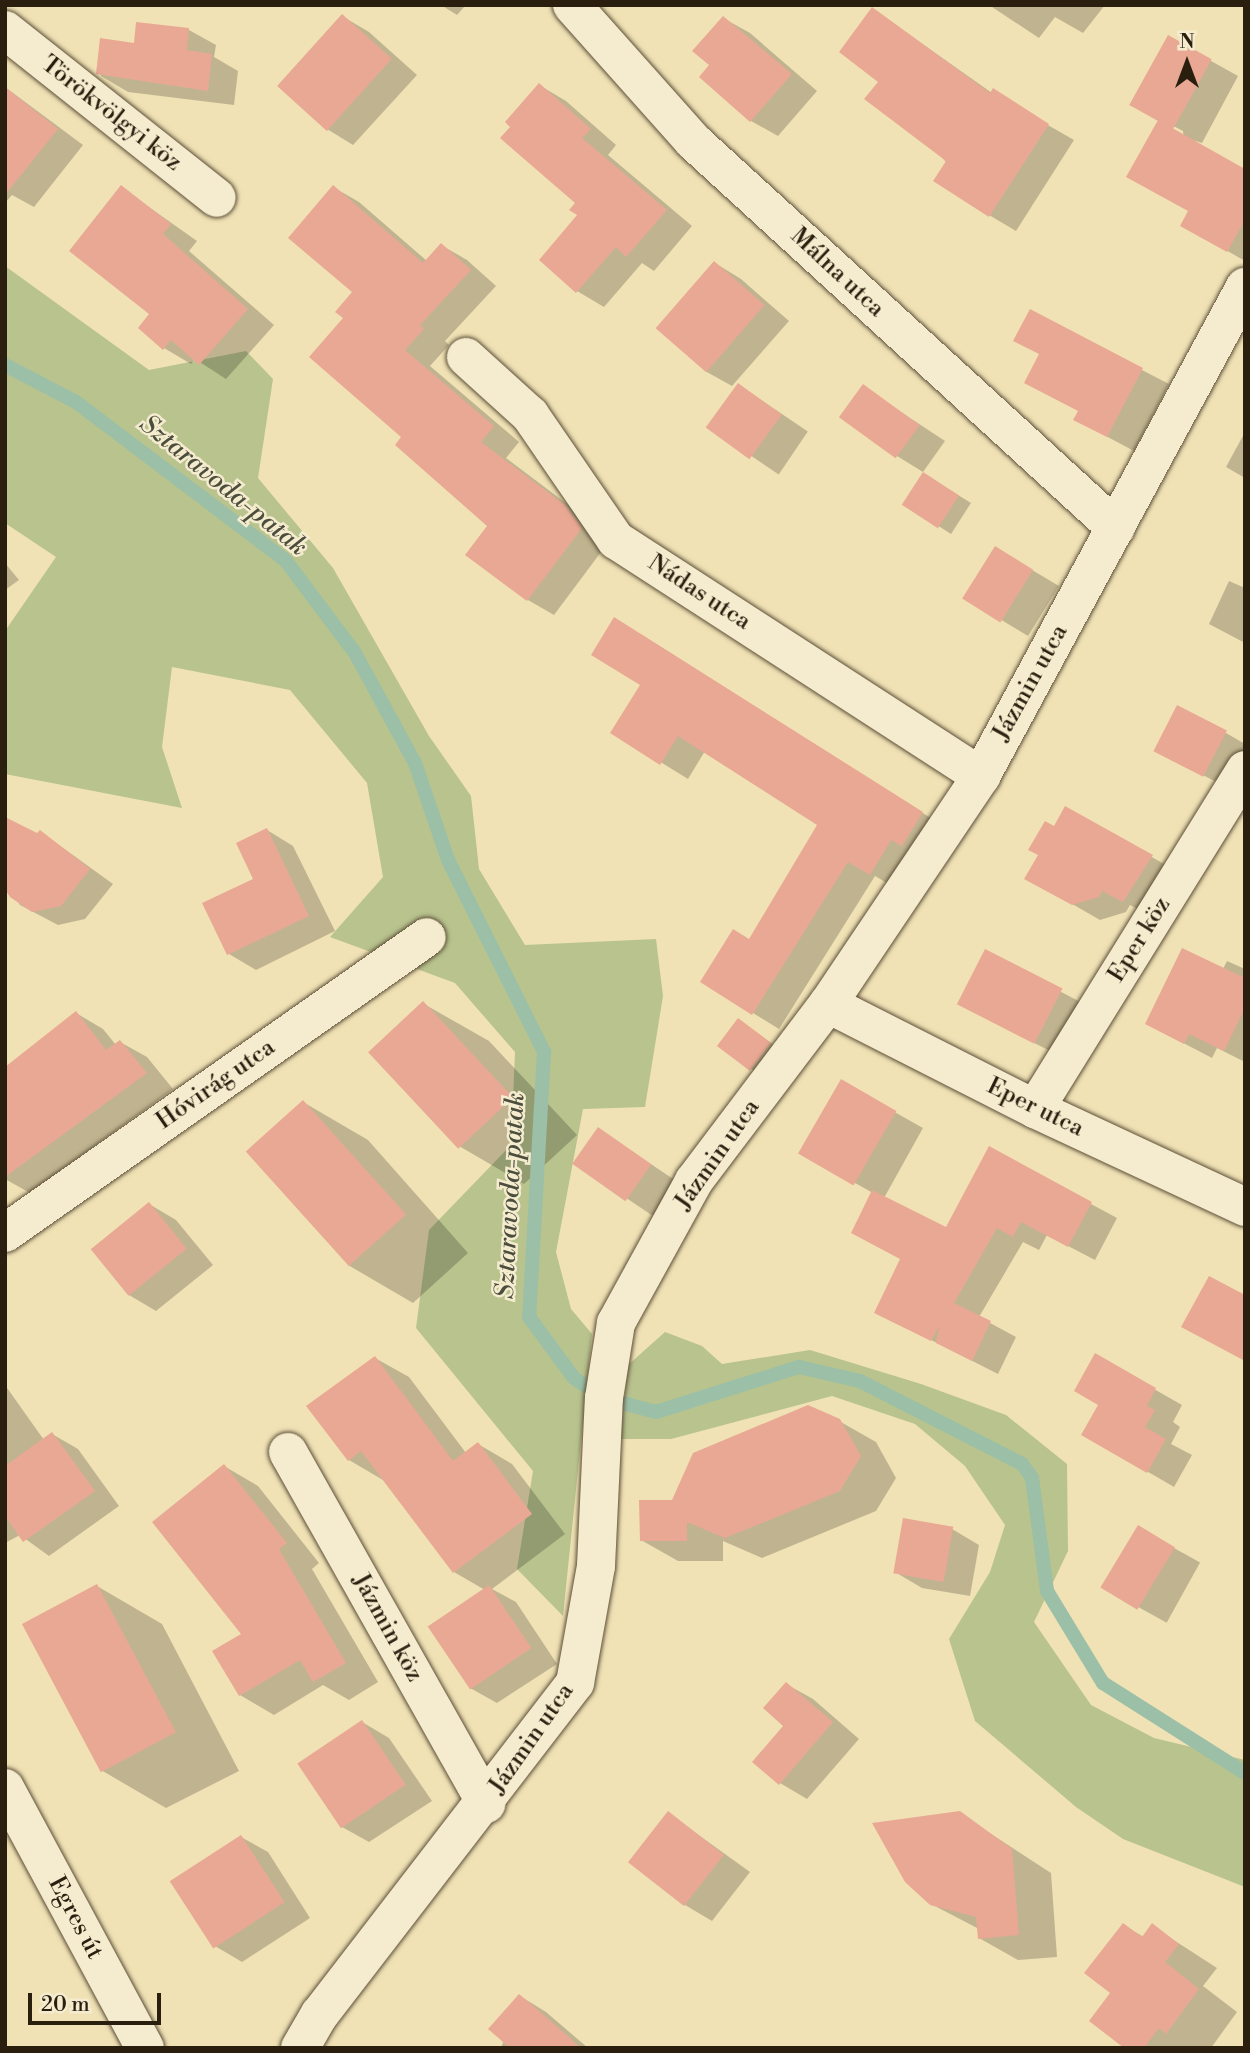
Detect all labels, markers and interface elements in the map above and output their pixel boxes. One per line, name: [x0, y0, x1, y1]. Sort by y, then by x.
north arrow: [1152, 28, 1222, 98]
text: N: [1179, 30, 1195, 54]
street label: Törökvölgyi köz: [35, 50, 187, 178]
street label: Málna utca: [784, 222, 890, 324]
water label: Sztaravoda-patak: [133, 409, 313, 563]
street label: Nádas utca: [642, 549, 756, 637]
street label: Jázmin utca: [987, 620, 1075, 746]
street label: Eper köz: [1103, 892, 1177, 988]
street label: Hóvirág utca: [151, 1034, 281, 1136]
street label: Eper utca: [982, 1072, 1088, 1144]
water label: Sztaravoda-patak: [490, 1092, 532, 1300]
street label: Jázmin utca: [669, 1094, 767, 1216]
street label: Jázmin köz: [345, 1569, 429, 1687]
street label: Jázmin utca: [483, 1678, 581, 1800]
street label: Egres út: [41, 1872, 109, 1964]
scale bar: [32, 1980, 164, 2024]
text: 20 m: [41, 1992, 90, 2018]

